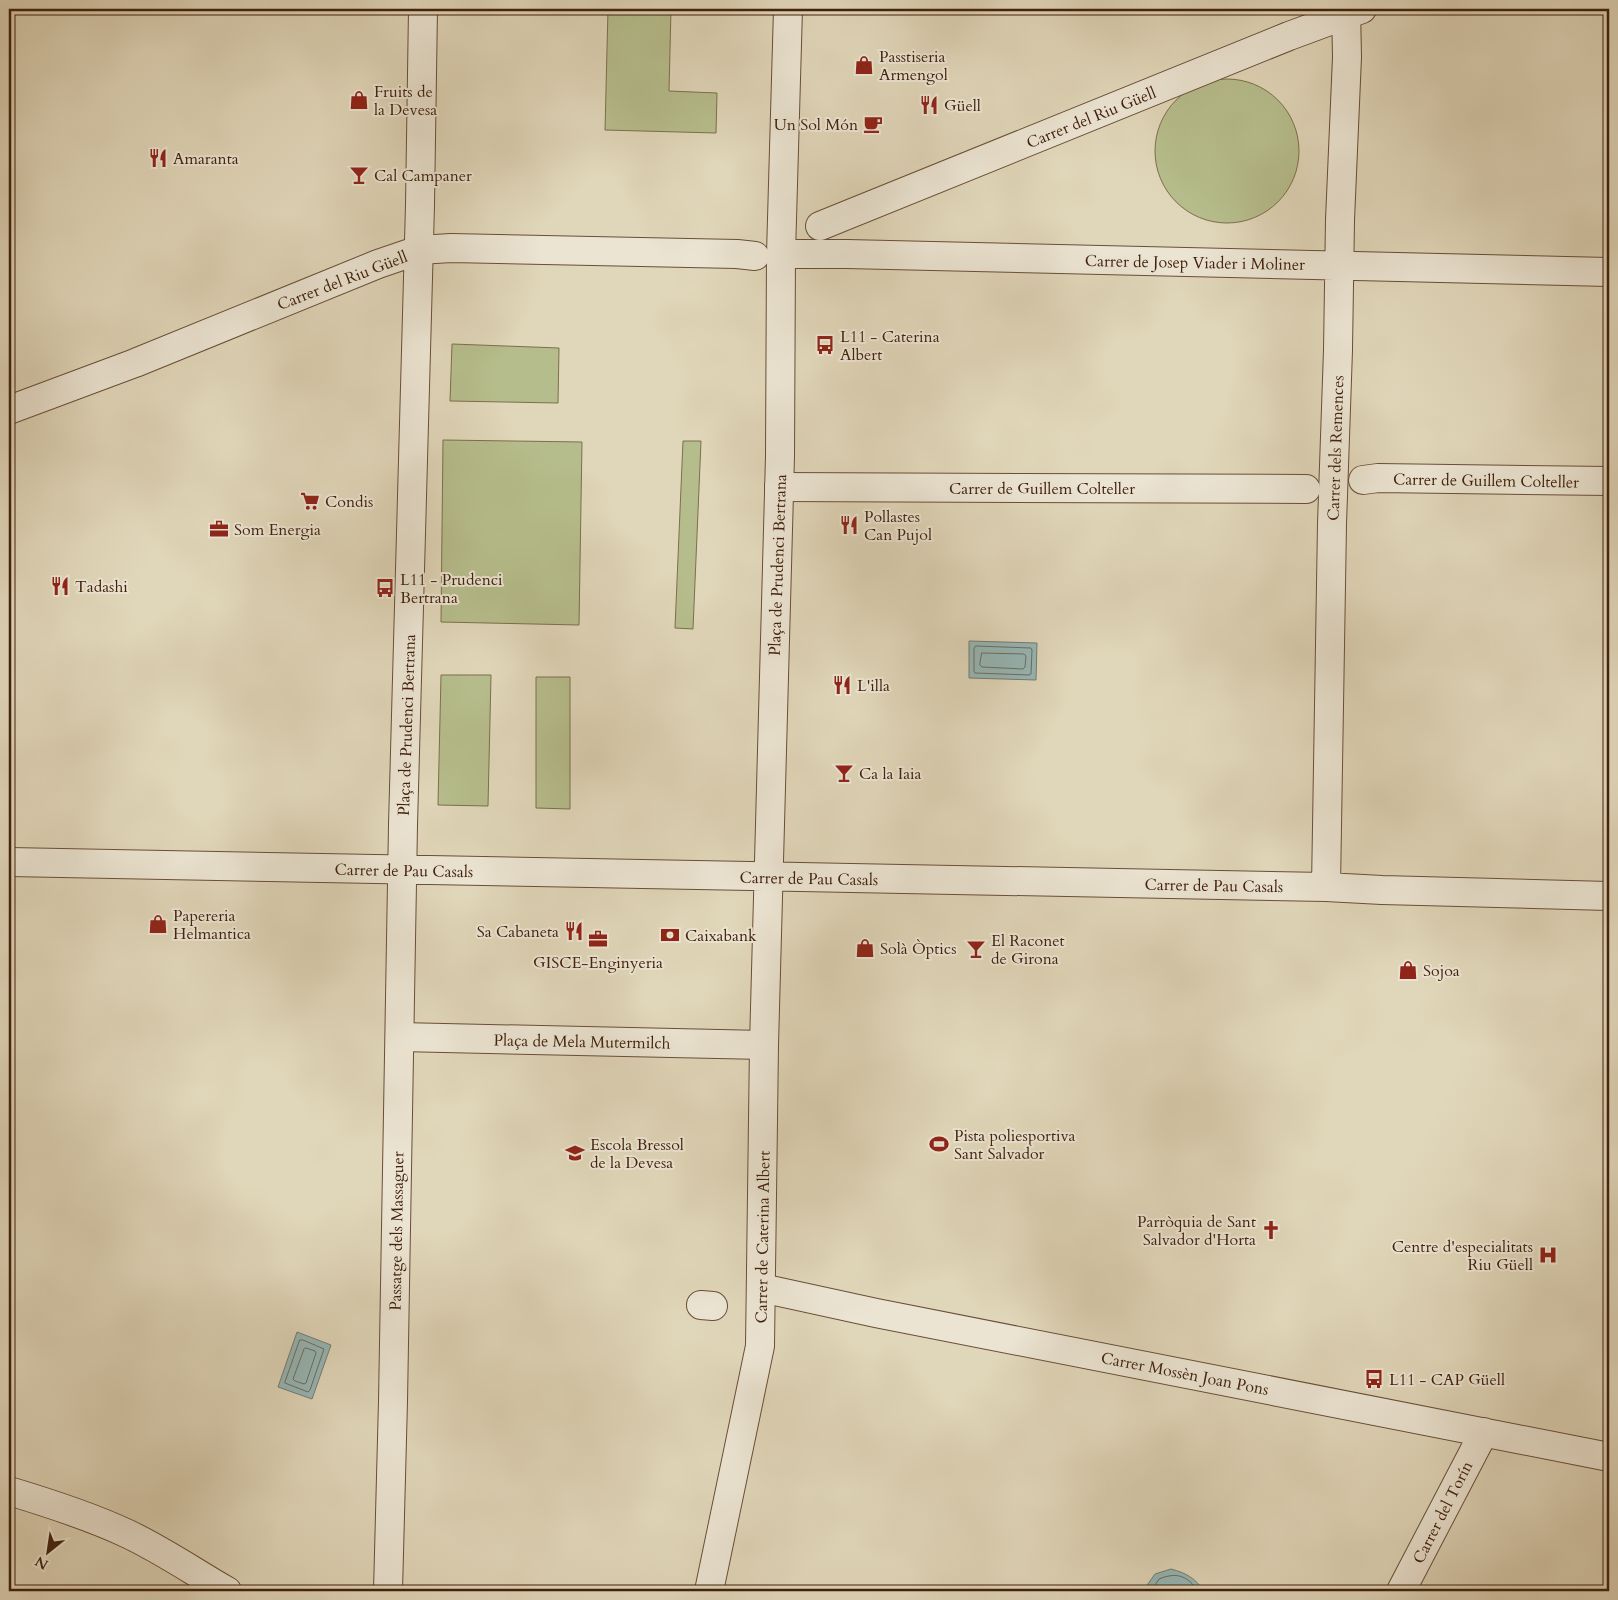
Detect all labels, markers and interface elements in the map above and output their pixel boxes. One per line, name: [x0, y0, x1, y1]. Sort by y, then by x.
place label: Passtiseria Armengol: [879, 46, 948, 86]
shop icon: Passtiseria Armengol: [853, 54, 875, 76]
place label: Fruits de la Devesa: [374, 81, 437, 121]
street label: Carrer del Riu Güell: [1023, 82, 1159, 154]
shop icon: Fruits de la Devesa: [348, 89, 370, 111]
restaurant icon: Güell: [918, 94, 940, 116]
place label: Güell: [944, 95, 981, 117]
cafe icon: Un Sol Món: [862, 113, 884, 135]
place label: Un Sol Món: [774, 114, 858, 136]
restaurant icon: Amaranta: [147, 147, 169, 169]
place label: Amaranta: [173, 148, 239, 170]
bar icon: Cal Campaner: [348, 164, 370, 186]
place label: Cal Campaner: [374, 165, 472, 187]
street label: Carrer del Riu Güell: [274, 246, 411, 316]
street label: Carrer de Josep Viader i Moliner: [1085, 250, 1305, 276]
place label: L11 - Caterina Albert: [840, 326, 940, 366]
bus stop icon: L11 - Caterina Albert: [814, 334, 836, 356]
street label: Carrer dels Remences: [1322, 375, 1350, 521]
street label: Carrer de Guillem Colteller: [1393, 468, 1579, 494]
street label: Plaça de Prudenci Bertrana: [764, 474, 792, 656]
street label: Carrer de Guillem Colteller: [949, 478, 1135, 500]
supermarket icon: Condis: [299, 490, 321, 512]
place label: Condis: [325, 491, 373, 513]
place label: Pollastes Can Pujol: [864, 506, 932, 546]
restaurant icon: Pollastes Can Pujol: [838, 514, 860, 536]
office icon: Som Energia: [208, 518, 230, 540]
place label: Som Energia: [234, 519, 321, 541]
place label: L11 - Prudenci Bertrana: [400, 569, 503, 609]
restaurant icon: Tadashi: [49, 575, 71, 597]
place label: Tadashi: [75, 576, 128, 598]
bus stop icon: L11 - Prudenci Bertrana: [374, 577, 396, 599]
street label: Plaça de Prudenci Bertrana: [393, 634, 421, 816]
restaurant icon: L'illa: [831, 674, 853, 696]
place label: L'illa: [857, 675, 890, 697]
bar icon: Ca la Iaia: [833, 762, 855, 784]
place label: Ca la Iaia: [859, 763, 922, 785]
street label: Carrer de Pau Casals: [335, 859, 473, 883]
street label: Carrer de Pau Casals: [740, 867, 878, 891]
street label: Carrer de Pau Casals: [1145, 874, 1283, 898]
place label: Papereria Helmantica: [173, 905, 251, 945]
shop icon: Papereria Helmantica: [147, 913, 169, 935]
restaurant icon: Sa Cabaneta: [563, 920, 585, 942]
place label: Sa Cabaneta: [477, 921, 559, 943]
bank icon: Caixabank: [659, 924, 681, 946]
place label: Caixabank: [685, 925, 757, 947]
office icon: GISCE-Enginyeria: [587, 928, 609, 950]
place label: El Raconet de Girona: [991, 930, 1065, 970]
shop icon: Solà Òptics: [854, 937, 876, 959]
place label: Solà Òptics: [880, 938, 957, 960]
bar icon: El Raconet de Girona: [965, 938, 987, 960]
place label: GISCE-Enginyeria: [533, 952, 663, 974]
shop icon: Sojoa: [1397, 959, 1419, 981]
place label: Sojoa: [1423, 960, 1460, 982]
street label: Plaça de Mela Mutermilch: [493, 1029, 671, 1055]
place label: Pista poliesportiva Sant Salvador: [954, 1125, 1076, 1165]
sports icon: Pista poliesportiva Sant Salvador: [928, 1133, 950, 1155]
place label: Escola Bressol de la Devesa: [590, 1134, 684, 1174]
school or university icon: Escola Bressol de la Devesa: [564, 1142, 586, 1164]
street label: Passatge dels Massaguer: [385, 1151, 409, 1311]
street label: Carrer de Caterina Albert: [750, 1151, 776, 1324]
place label: Parròquia de Sant Salvador d'Horta: [1137, 1211, 1256, 1251]
church icon: Parròquia de Sant Salvador d'Horta: [1260, 1219, 1282, 1241]
place label: Centre d'especialitats Riu Güell: [1392, 1236, 1533, 1276]
hospital icon: Centre d'especialitats Riu Güell: [1537, 1244, 1559, 1266]
street label: Carrer Mossèn Joan Pons: [1099, 1347, 1270, 1401]
bus stop icon: L11 - CAP Güell: [1363, 1368, 1385, 1390]
place label: L11 - CAP Güell: [1389, 1369, 1505, 1391]
street label: Carrer del Torín: [1408, 1457, 1478, 1567]
north arrow: [22, 1528, 72, 1578]
text: N: [32, 1552, 52, 1574]

